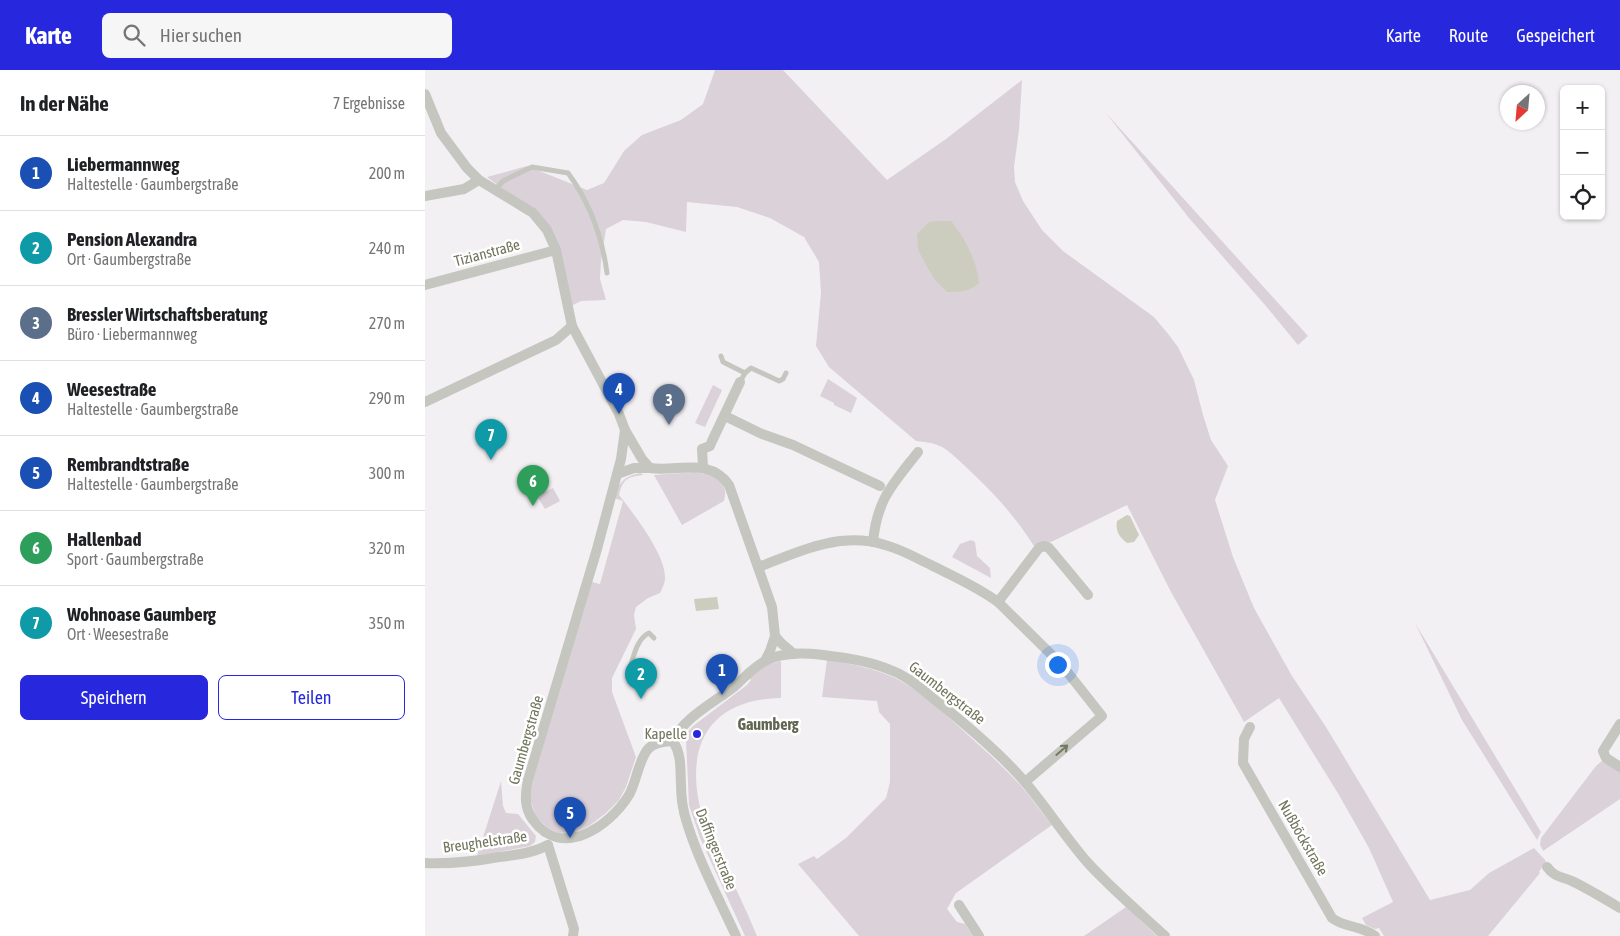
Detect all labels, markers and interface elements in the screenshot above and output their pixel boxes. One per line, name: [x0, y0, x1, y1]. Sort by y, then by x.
search box: [102, 13, 452, 58]
icon: search: [120, 21, 148, 49]
text: Karte: [25, 22, 72, 49]
text: Hier suchen: [160, 24, 242, 46]
text: Karte: [1386, 25, 1421, 46]
text: Route: [1449, 25, 1488, 46]
text: Gespeichert: [1516, 25, 1595, 46]
north arrow: [1500, 85, 1545, 130]
map controls: [1560, 85, 1605, 220]
button: +: [1560, 85, 1605, 130]
text: In der Nähe: [20, 91, 109, 115]
text: 7 Ergebnisse: [333, 94, 405, 112]
button: −: [1560, 130, 1605, 175]
text: Liebermannweg: [67, 153, 179, 175]
text: 1: [32, 164, 40, 182]
text: 200 m: [369, 164, 405, 182]
text: Haltestelle · Gaumbergstraße: [67, 175, 238, 193]
button: locate: [1560, 175, 1605, 220]
text: Pension Alexandra: [67, 228, 197, 250]
street label: Tizianstraße: [452, 236, 522, 269]
text: 2: [32, 239, 40, 257]
text: 240 m: [369, 239, 405, 257]
text: Ort · Gaumbergstraße: [67, 250, 191, 268]
text: Bressler Wirtschaftsberatung: [67, 303, 267, 325]
text: 3: [32, 314, 40, 332]
text: 270 m: [369, 314, 405, 332]
text: Büro · Liebermannweg: [67, 325, 197, 343]
pin: 4: [603, 373, 635, 414]
text: Weesestraße: [67, 378, 157, 400]
pin: 3: [653, 384, 685, 425]
text: 4: [32, 389, 40, 407]
text: 290 m: [369, 389, 405, 407]
text: Haltestelle · Gaumbergstraße: [67, 400, 238, 418]
pin: 7: [475, 419, 507, 460]
text: Rembrandtstraße: [67, 453, 189, 475]
text: 5: [32, 464, 40, 482]
text: 300 m: [369, 464, 405, 482]
pin: 6: [517, 465, 549, 506]
text: Haltestelle · Gaumbergstraße: [67, 475, 238, 493]
text: Hallenbad: [67, 528, 141, 550]
text: 6: [32, 539, 40, 557]
text: 320 m: [369, 539, 405, 557]
text: Sport · Gaumbergstraße: [67, 550, 204, 568]
text: Wohnoase Gaumberg: [67, 603, 216, 625]
text: 7: [32, 614, 40, 632]
text: 350 m: [369, 614, 405, 632]
text: Ort · Weesestraße: [67, 625, 169, 643]
your location: [1045, 652, 1071, 678]
pin: 1: [706, 654, 738, 695]
pin: 2: [625, 658, 657, 699]
street label: Gaumbergstraße: [906, 658, 989, 728]
button: Speichern: [20, 675, 208, 720]
button: Teilen: [218, 675, 405, 720]
street label: Gaumbergstraße: [505, 693, 546, 786]
district label: Gaumberg: [737, 715, 799, 733]
place label: Kapelle: [644, 725, 687, 742]
marker: Kapelle: [691, 728, 703, 740]
one-way arrow: [1055, 745, 1068, 756]
pin: 5: [554, 797, 586, 838]
street label: Nußböckstraße: [1275, 797, 1332, 879]
street label: Daffingerstraße: [692, 806, 741, 892]
street label: Breughelstraße: [442, 827, 528, 856]

